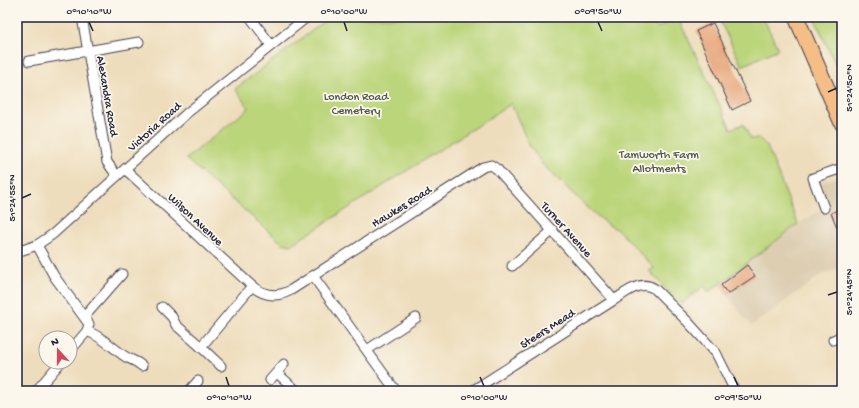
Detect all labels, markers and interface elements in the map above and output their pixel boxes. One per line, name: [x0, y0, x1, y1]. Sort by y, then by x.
text: 0°10'10"W: [67, 6, 112, 18]
text: 0°10'00"W: [321, 6, 368, 18]
text: 0°09'50"W: [575, 6, 622, 18]
street label: Alexandra Road: [92, 55, 120, 139]
text: 51°24'50"N: [844, 64, 856, 112]
park label: London Road Cemetery: [324, 91, 389, 119]
street label: Victoria Road: [125, 99, 186, 156]
park label: Tamworth Farm Allotments: [618, 149, 699, 177]
text: 51°24'55"N: [7, 174, 19, 222]
street label: Hawkes Road: [370, 183, 435, 232]
street label: Wilson Avenue: [164, 191, 226, 250]
street label: Turner Avenue: [536, 199, 595, 261]
text: 51°24'45"N: [844, 268, 856, 315]
street label: Steers Mead: [518, 306, 579, 353]
north arrow: [38, 330, 78, 370]
text: N: [50, 336, 61, 349]
text: 0°10'10"W: [207, 392, 252, 404]
text: 0°10'00"W: [461, 392, 508, 404]
text: 0°09'50"W: [715, 392, 762, 404]

